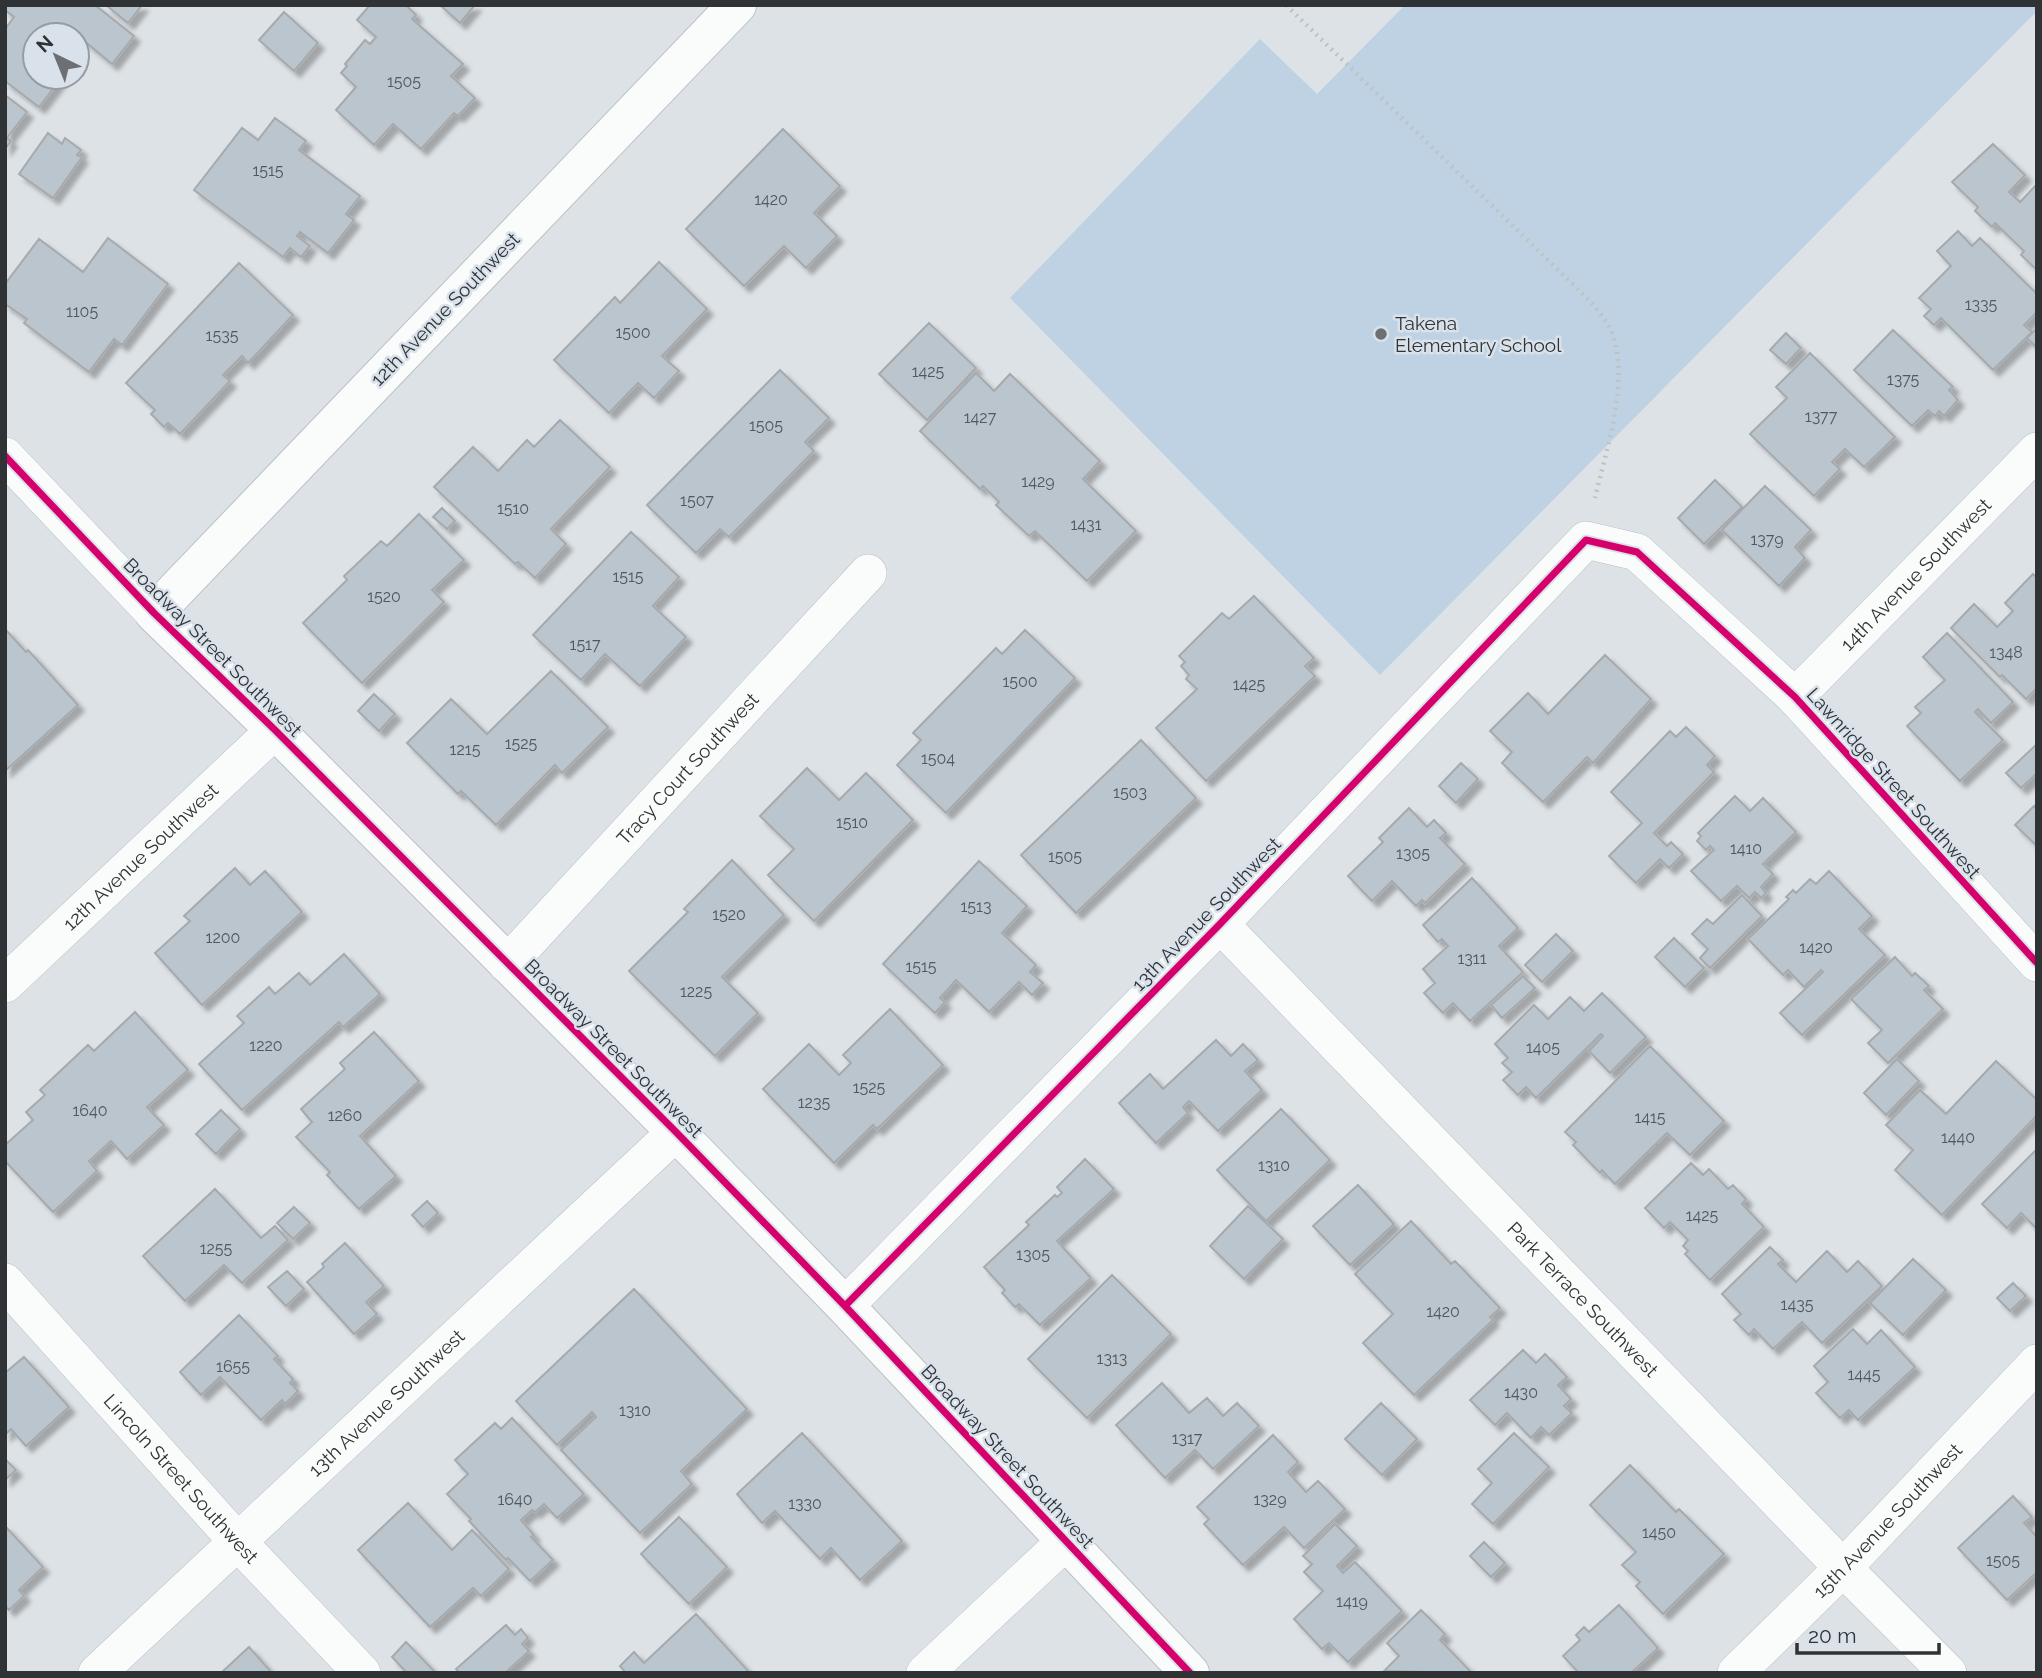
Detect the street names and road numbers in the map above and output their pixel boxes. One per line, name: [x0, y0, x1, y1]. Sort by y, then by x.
street label: 12th Avenue Southwest: [366, 227, 524, 390]
street label: 14th Avenue Southwest: [1836, 493, 1996, 655]
street label: Broadway Street Southwest: [119, 553, 307, 741]
street label: Lawnridge Street Southwest: [1803, 683, 1986, 883]
street label: Tracy Court Southwest: [612, 688, 763, 849]
street label: 12th Avenue Southwest: [58, 778, 223, 935]
street label: 13th Avenue Southwest: [1127, 832, 1285, 995]
street label: Broadway Street Southwest: [520, 954, 708, 1142]
street label: Park Terrace Southwest: [1503, 1217, 1663, 1382]
street label: 13th Avenue Southwest: [304, 1324, 469, 1481]
street label: Broadway Street Southwest: [917, 1360, 1099, 1553]
street label: Lincoln Street Southwest: [100, 1389, 263, 1568]
street label: 15th Avenue Southwest: [1809, 1438, 1967, 1602]

